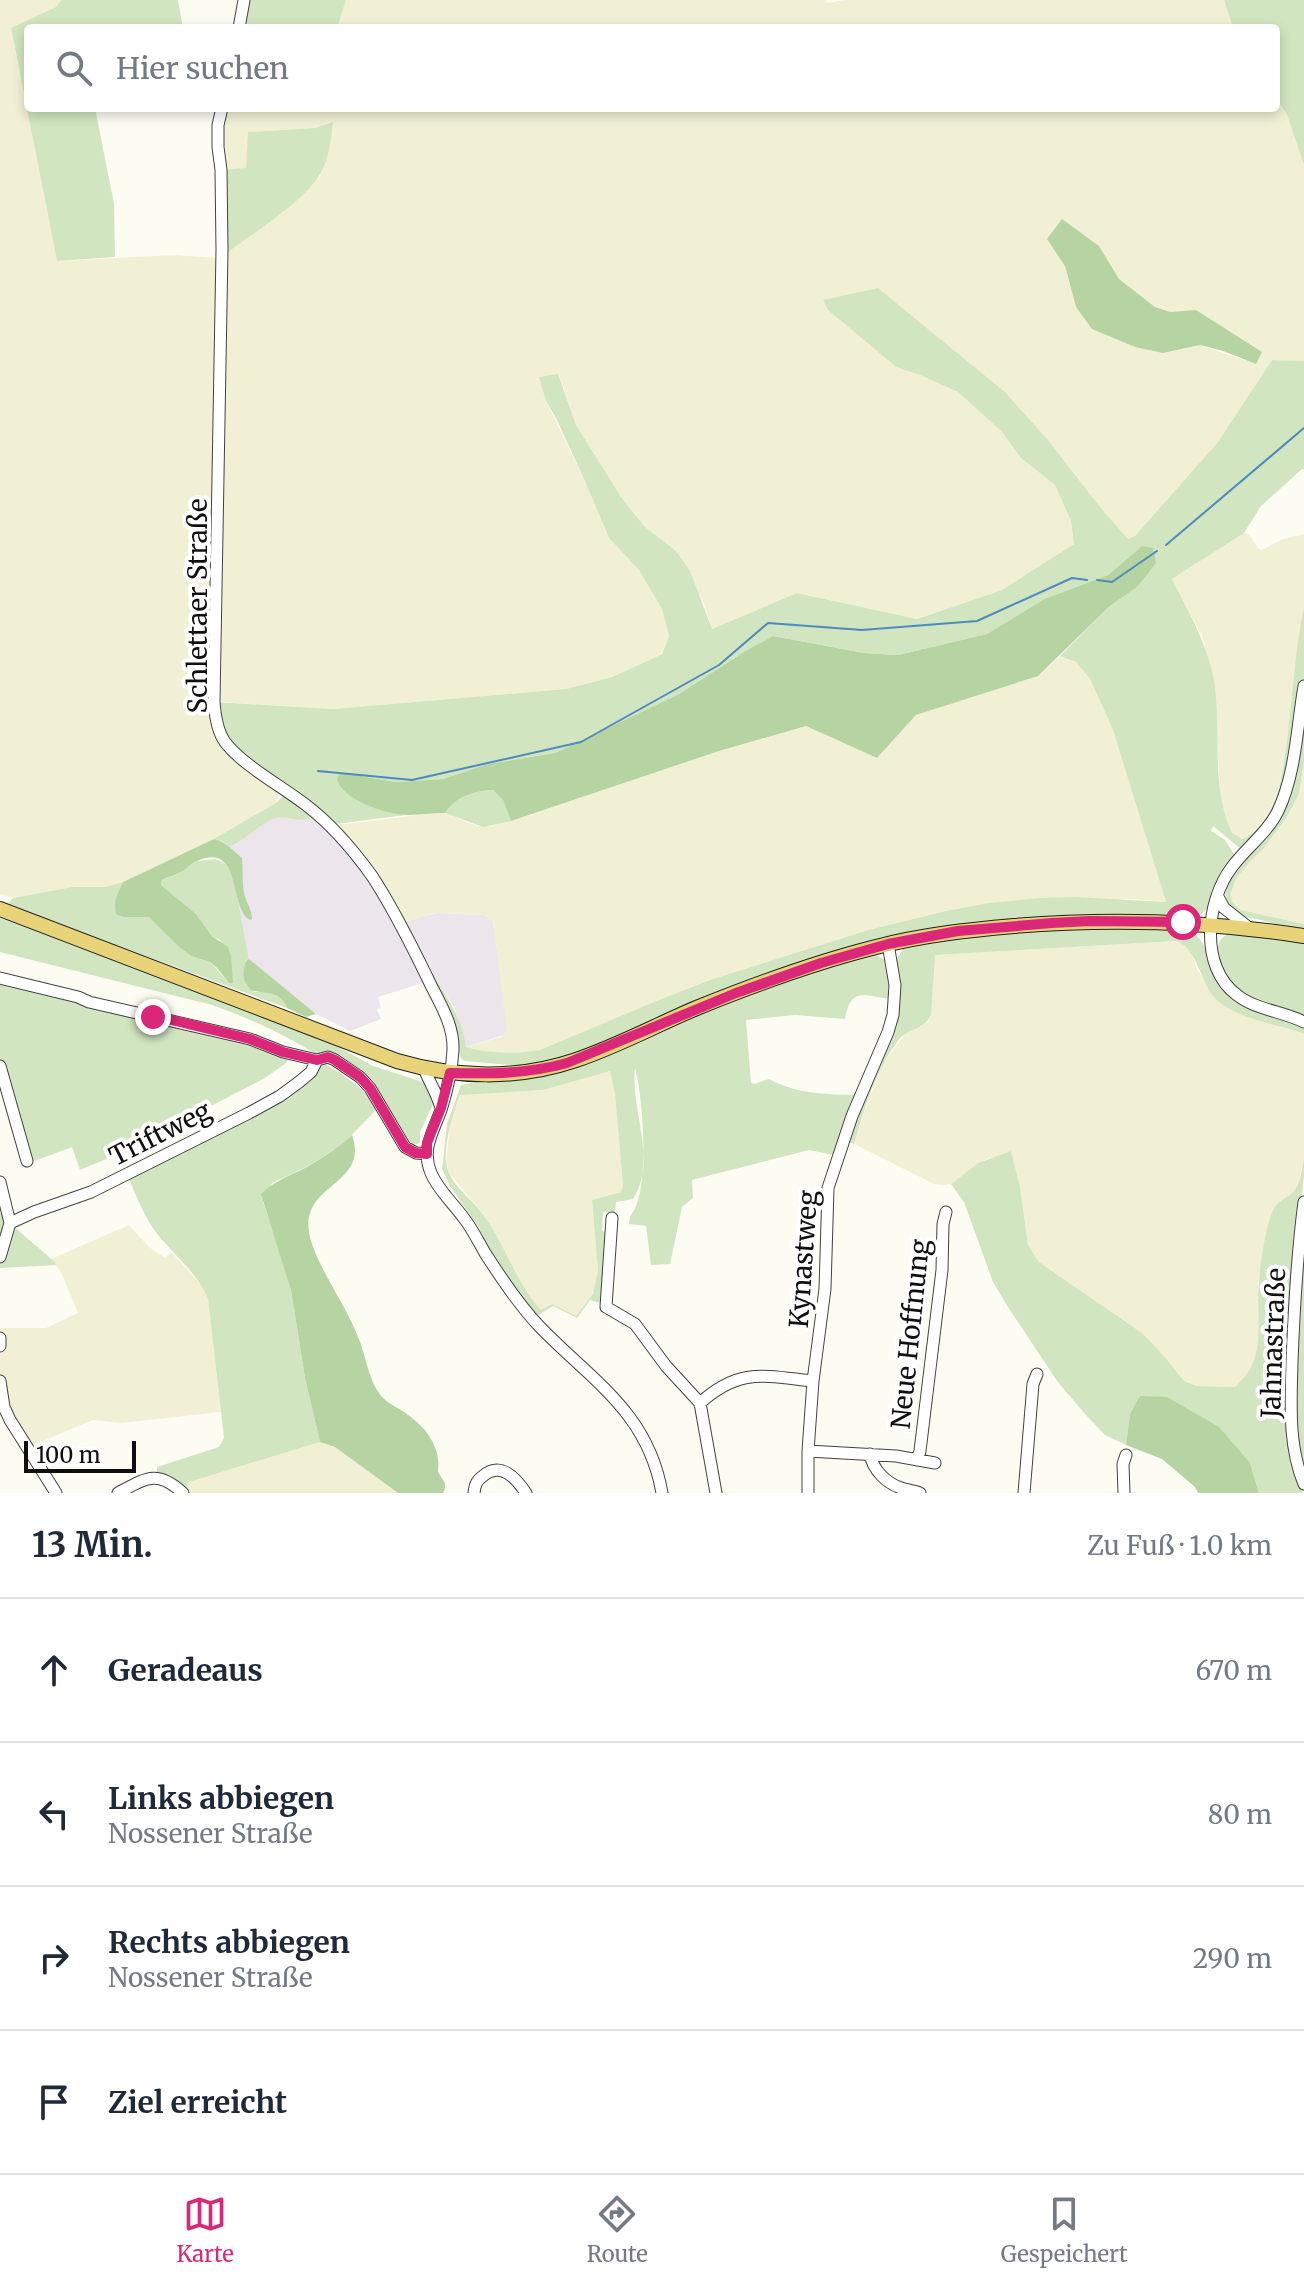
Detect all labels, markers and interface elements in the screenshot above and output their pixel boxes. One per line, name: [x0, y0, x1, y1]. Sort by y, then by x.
search box: [24, 24, 1280, 112]
icon: search: [52, 46, 96, 90]
text: Hier suchen: [116, 49, 289, 87]
street label: Schlettaer Straße: [181, 498, 214, 714]
route start: [1165, 904, 1201, 940]
route end: [135, 999, 171, 1035]
street label: Triftweg: [104, 1093, 217, 1173]
street label: Kynastweg: [782, 1189, 824, 1329]
street label: Neue Hoffnung: [884, 1237, 936, 1431]
street label: Jahnastraße: [1254, 1267, 1292, 1420]
scale bar: [24, 1437, 136, 1473]
text: 100 m: [36, 1441, 101, 1469]
text: 13 Min.: [32, 1524, 153, 1566]
text: Zu Fuß · 1.0 km: [1087, 1529, 1272, 1562]
icon: ahead: [32, 1648, 76, 1692]
text: Geradeaus: [108, 1651, 263, 1689]
text: 670 m: [1195, 1654, 1272, 1687]
text: Links abbiegen: [108, 1779, 334, 1817]
icon: left: [32, 1792, 76, 1836]
text: 80 m: [1208, 1798, 1272, 1831]
text: Nossener Straße: [108, 1817, 313, 1850]
text: Rechts abbiegen: [108, 1923, 350, 1961]
icon: right: [32, 1936, 76, 1980]
text: 290 m: [1193, 1942, 1272, 1975]
text: Nossener Straße: [108, 1961, 313, 1994]
icon: arrive: [32, 2080, 76, 2124]
text: Ziel erreicht: [108, 2083, 287, 2121]
tab: Karte: [176, 2192, 234, 2268]
tab: Route: [587, 2192, 648, 2268]
tab: Gespeichert: [1001, 2192, 1127, 2268]

